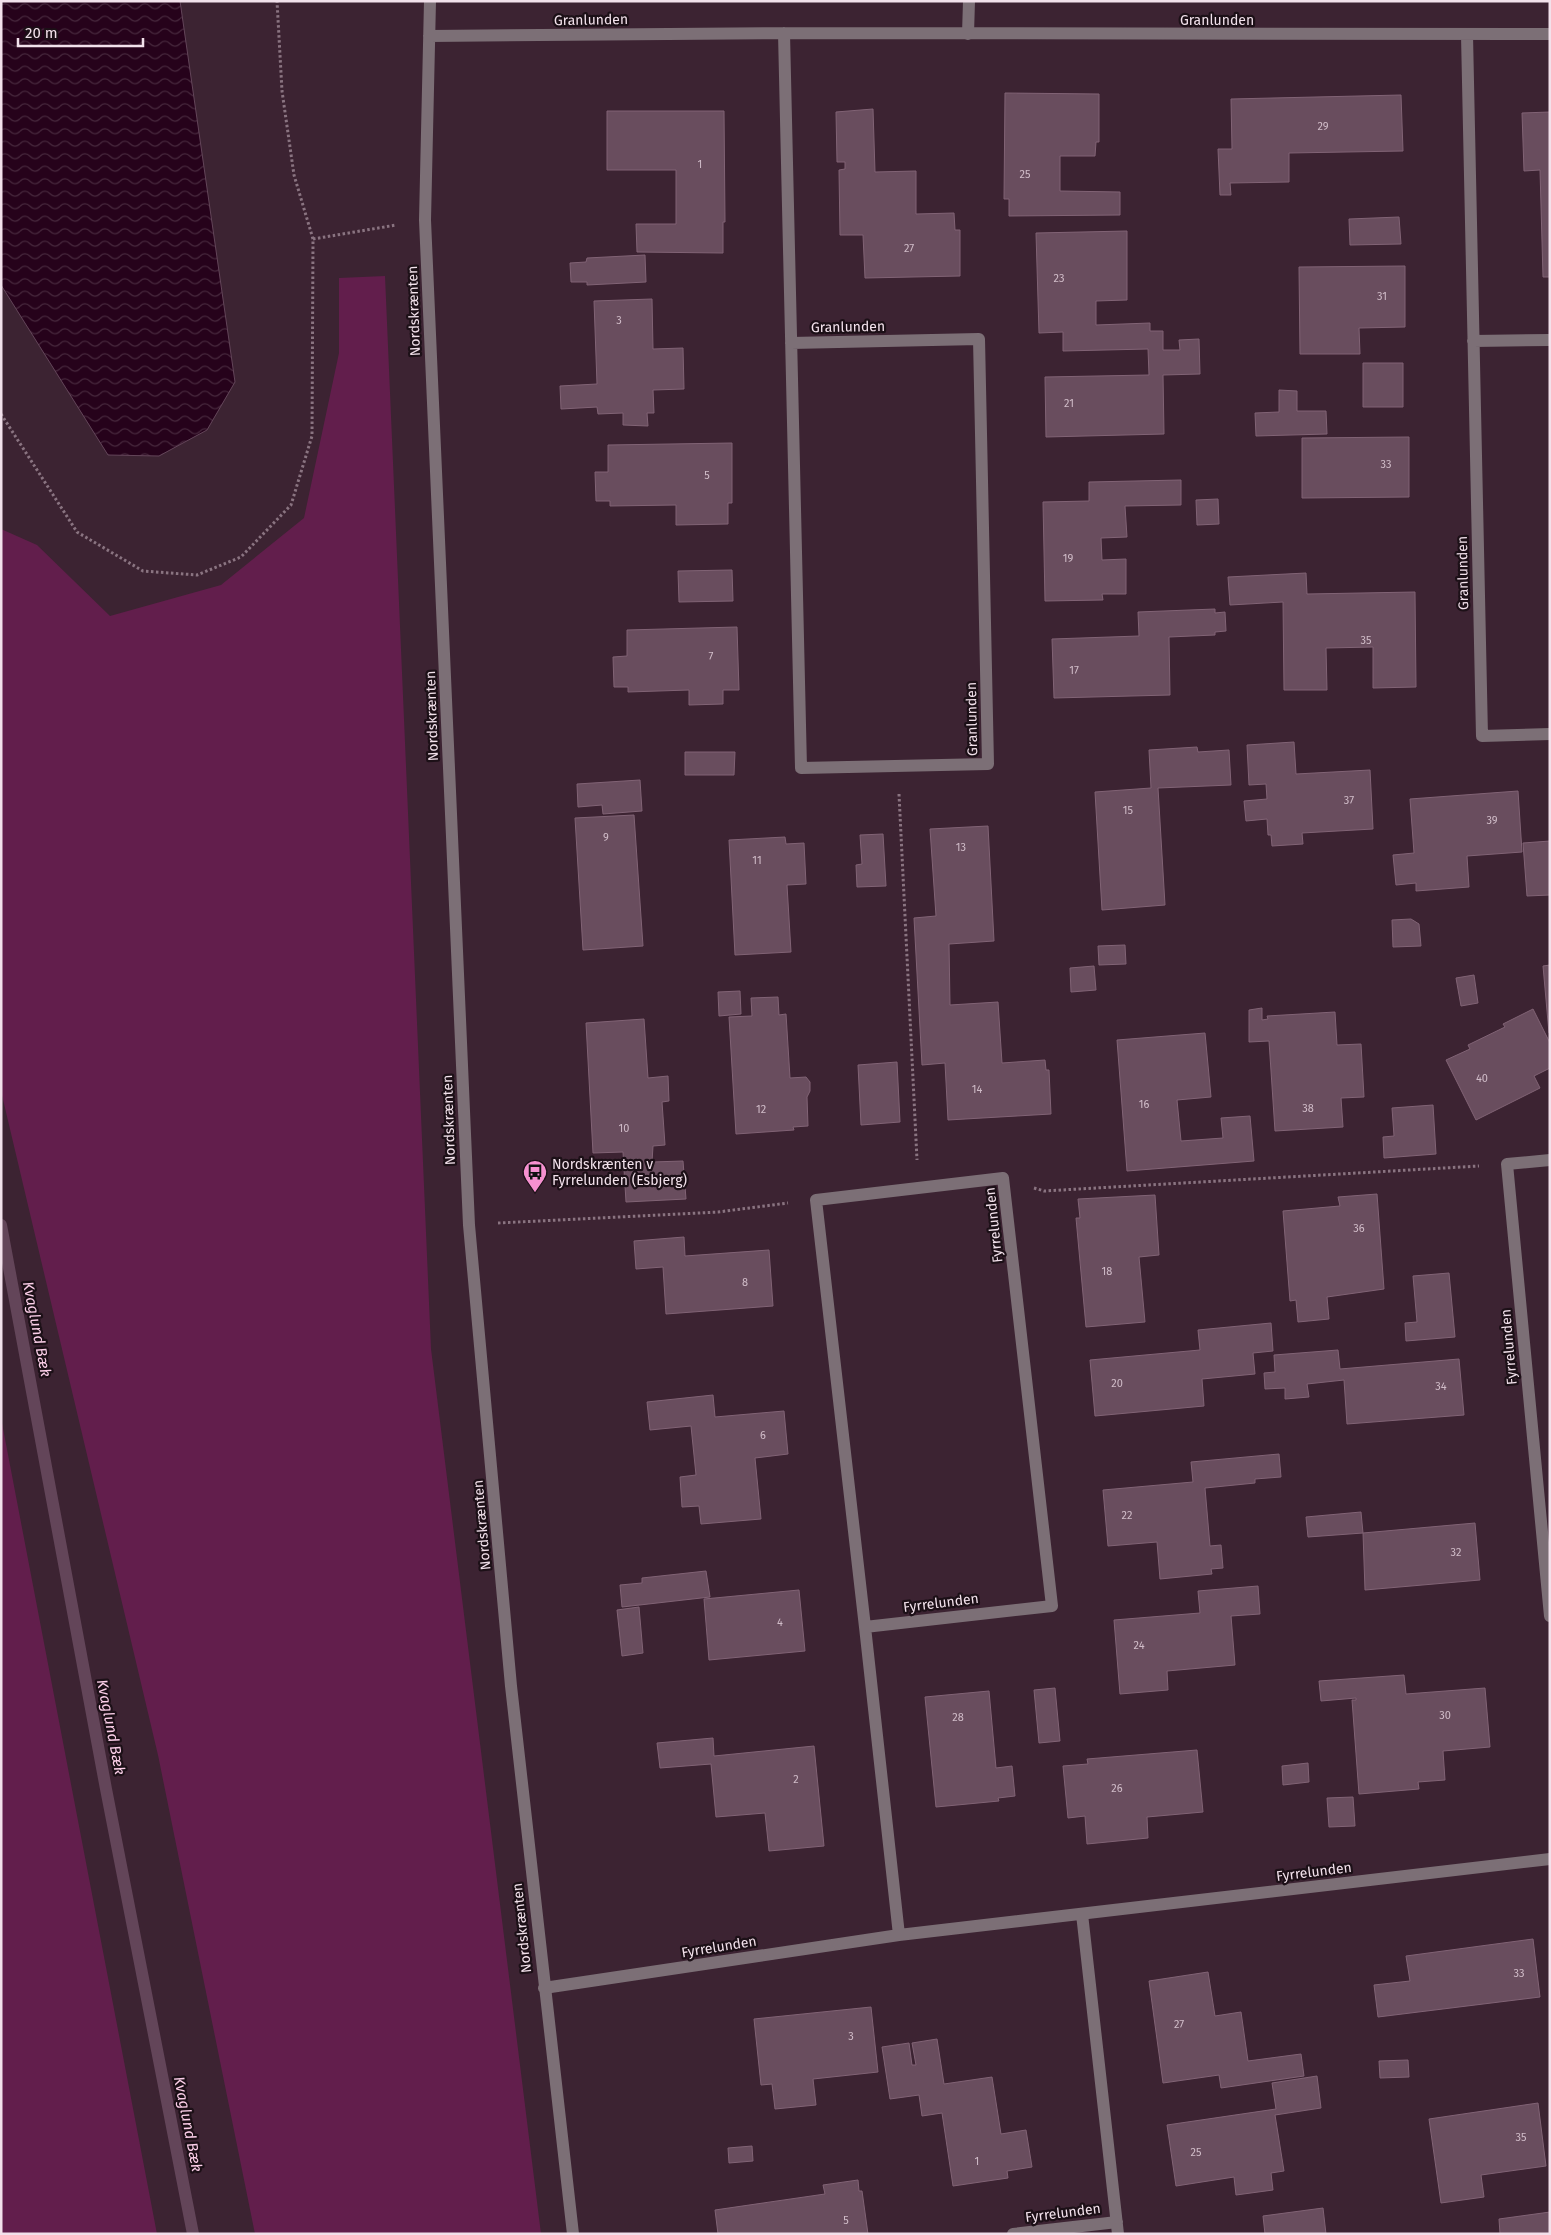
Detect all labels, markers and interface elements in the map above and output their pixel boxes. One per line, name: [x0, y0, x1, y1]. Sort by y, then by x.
street label: Granlunden: [554, 11, 628, 29]
street label: Granlunden: [1180, 12, 1254, 29]
scale bar: [18, 15, 142, 47]
text: 20 m: [25, 24, 58, 42]
house number: 29: [1317, 120, 1329, 133]
house number: 1: [698, 158, 702, 171]
house number: 25: [1020, 168, 1031, 181]
house number: 27: [904, 242, 914, 255]
street label: Nordskrænten: [404, 265, 424, 357]
house number: 23: [1054, 272, 1064, 285]
house number: 31: [1377, 290, 1387, 303]
house number: 3: [616, 314, 622, 327]
street label: Granlunden: [811, 318, 885, 336]
house number: 21: [1064, 397, 1074, 410]
house number: 33: [1381, 458, 1391, 471]
house number: 5: [704, 469, 710, 482]
street label: Granlunden: [1454, 536, 1472, 610]
house number: 19: [1063, 552, 1073, 565]
house number: 35: [1361, 634, 1372, 647]
house number: 7: [709, 650, 714, 663]
house number: 17: [1069, 664, 1079, 677]
street label: Nordskrænten: [422, 670, 442, 762]
street label: Granlunden: [963, 682, 981, 756]
house number: 37: [1344, 794, 1354, 807]
house number: 15: [1123, 804, 1134, 817]
house number: 39: [1486, 814, 1498, 827]
house number: 9: [603, 831, 609, 844]
house number: 13: [956, 841, 966, 854]
house number: 11: [752, 854, 762, 867]
house number: 40: [1476, 1072, 1488, 1085]
street label: Nordskrænten: [439, 1074, 459, 1166]
house number: 14: [972, 1083, 982, 1096]
house number: 16: [1139, 1098, 1149, 1111]
house number: 38: [1302, 1102, 1314, 1115]
house number: 12: [756, 1103, 766, 1116]
house number: 10: [619, 1122, 629, 1135]
place label: Nordskrænten v Fyrrelunden (Esbjerg): [552, 1156, 687, 1189]
bus stop icon: Nordskrænten v Fyrrelunden (Esbjerg): [522, 1159, 548, 1193]
street label: Fyrrelunden: [982, 1186, 1006, 1264]
house number: 36: [1353, 1222, 1365, 1235]
house number: 18: [1102, 1265, 1112, 1278]
house number: 8: [742, 1276, 748, 1289]
water label: Kvaglund Bæk: [19, 1280, 55, 1378]
street label: Fyrrelunden: [1497, 1308, 1521, 1386]
house number: 20: [1111, 1377, 1123, 1390]
house number: 34: [1435, 1380, 1447, 1393]
house number: 6: [760, 1429, 766, 1442]
street label: Nordskrænten: [470, 1479, 494, 1571]
house number: 22: [1122, 1509, 1132, 1522]
house number: 32: [1451, 1546, 1461, 1559]
street label: Fyrrelunden: [902, 1590, 980, 1616]
house number: 4: [777, 1616, 783, 1629]
house number: 24: [1134, 1639, 1145, 1652]
water label: Kvaglund Bæk: [93, 1678, 129, 1776]
house number: 30: [1439, 1709, 1451, 1722]
house number: 28: [952, 1711, 964, 1724]
house number: 2: [793, 1773, 799, 1786]
house number: 26: [1111, 1782, 1123, 1795]
street label: Fyrrelunden: [1275, 1859, 1353, 1885]
street label: Nordskrænten: [509, 1882, 535, 1974]
street label: Fyrrelunden: [680, 1933, 758, 1961]
house number: 33: [1514, 1967, 1524, 1980]
house number: 27: [1174, 2018, 1184, 2031]
house number: 3: [848, 2030, 854, 2043]
water label: Kvaglund Bæk: [170, 2075, 206, 2173]
house number: 35: [1516, 2131, 1527, 2144]
house number: 25: [1191, 2146, 1202, 2159]
house number: 1: [975, 2155, 979, 2168]
street label: Fyrrelunden: [1024, 2200, 1102, 2226]
house number: 5: [843, 2214, 849, 2227]

